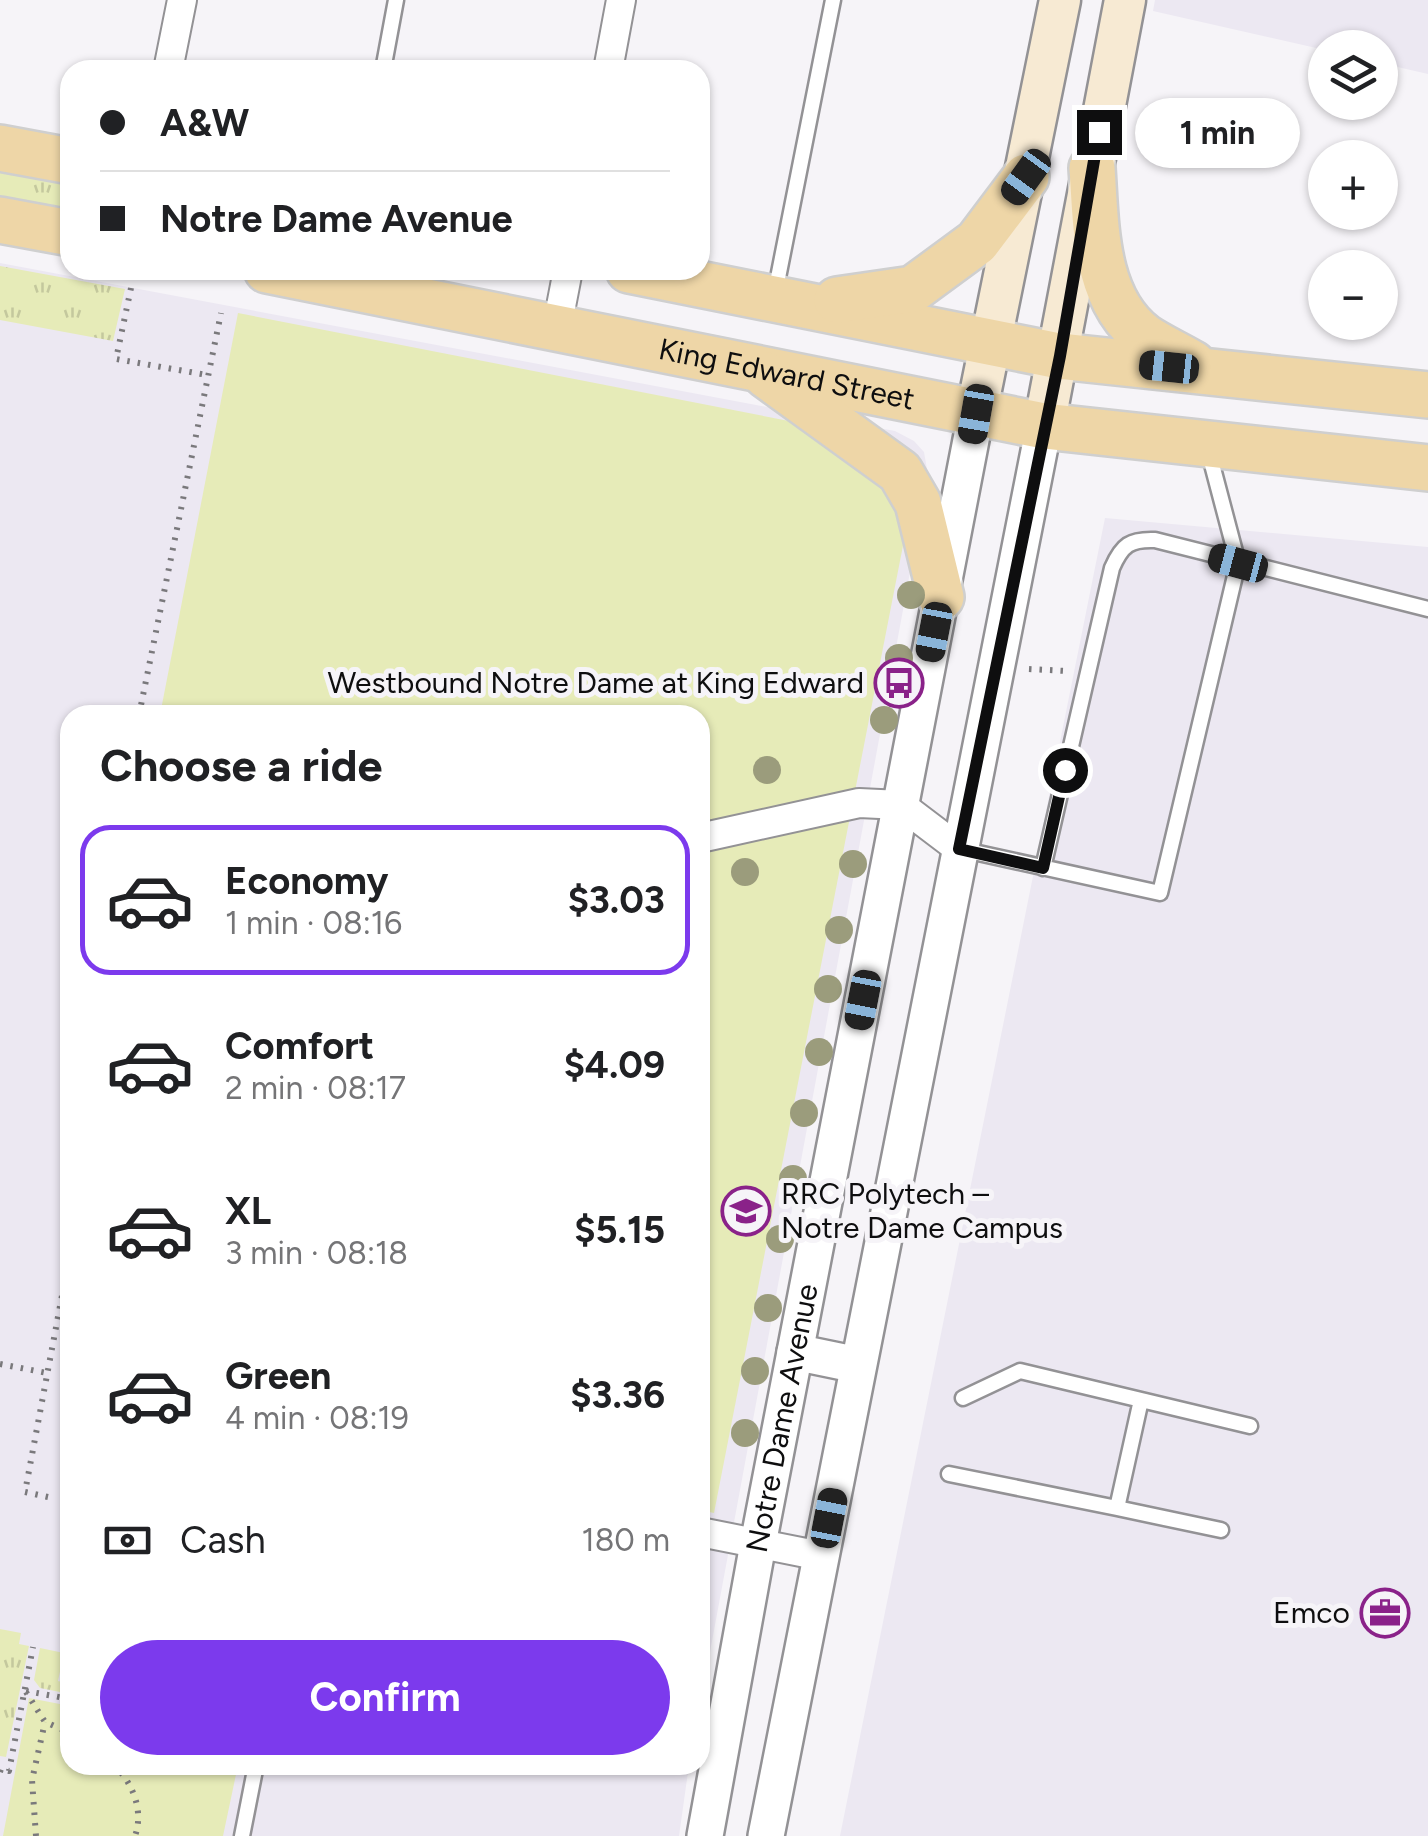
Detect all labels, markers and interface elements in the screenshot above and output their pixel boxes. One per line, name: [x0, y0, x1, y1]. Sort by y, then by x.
map controls: [1308, 30, 1398, 340]
button: layers: [1308, 30, 1398, 120]
callout: 1 min: [1134, 97, 1299, 167]
text: A&W: [160, 100, 249, 146]
route end: [1077, 110, 1122, 155]
text: 1 min: [1180, 114, 1255, 152]
button: +: [1308, 140, 1398, 230]
car: [996, 144, 1056, 210]
text: Notre Dame Avenue: [160, 196, 513, 242]
button: −: [1308, 250, 1398, 340]
street label: King Edward Street: [656, 330, 918, 418]
car: [1138, 349, 1200, 385]
car: [956, 382, 996, 446]
car: [1205, 541, 1271, 585]
car: [914, 600, 954, 664]
bus stop icon: Westbound Notre Dame at King Edward: [873, 657, 925, 709]
place label: Westbound Notre Dame at King Edward: [328, 664, 864, 701]
text: Choose a ride: [100, 738, 382, 792]
route start: [1043, 748, 1088, 793]
icon: car: [105, 855, 195, 945]
text: Economy: [225, 858, 388, 904]
text: $3.03: [568, 877, 665, 923]
text: 1 min · 08:16: [225, 904, 402, 942]
car: [843, 968, 883, 1032]
icon: car: [105, 1020, 195, 1110]
text: Comfort: [225, 1023, 374, 1069]
text: $4.09: [564, 1042, 665, 1088]
text: 2 min · 08:17: [225, 1069, 406, 1107]
place label: RRC Polytech – Notre Dame Campus: [781, 1175, 1063, 1246]
icon: car: [105, 1185, 195, 1275]
school or university icon: RRC Polytech – Notre Dame Campus: [720, 1185, 772, 1237]
text: XL: [225, 1188, 271, 1234]
text: $5.15: [574, 1207, 665, 1253]
text: 3 min · 08:18: [225, 1234, 408, 1272]
street label: Notre Dame Avenue: [738, 1281, 826, 1555]
icon: car: [105, 1350, 195, 1440]
text: Green: [225, 1353, 331, 1399]
text: $3.36: [570, 1372, 665, 1418]
text: 4 min · 08:19: [225, 1399, 409, 1437]
car: [809, 1486, 849, 1550]
icon: cash: [100, 1513, 155, 1568]
text: Cash: [180, 1517, 266, 1563]
text: 180 m: [581, 1521, 670, 1559]
office icon: Emco: [1359, 1587, 1411, 1639]
place label: Emco: [1273, 1594, 1350, 1631]
button: Confirm: [100, 1640, 670, 1755]

